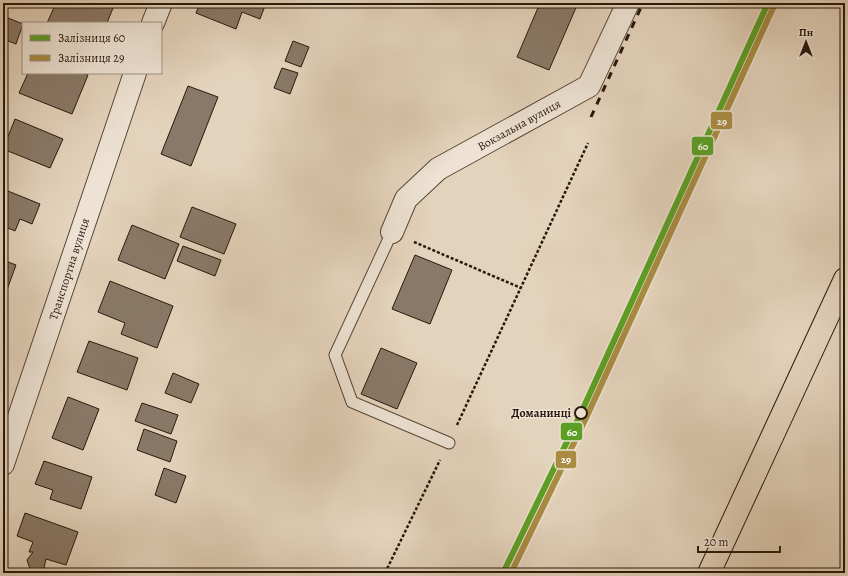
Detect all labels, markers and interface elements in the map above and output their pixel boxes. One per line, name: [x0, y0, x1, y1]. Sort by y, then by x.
legend: [22, 22, 162, 74]
north arrow: [786, 22, 826, 62]
text: Пн: [799, 25, 814, 40]
text: Залізниця 60: [58, 30, 125, 46]
text: Залізниця 29: [58, 50, 124, 66]
street label: Вокзальна вулиця: [475, 95, 564, 154]
line badge: 29: [710, 111, 733, 130]
text: 29: [717, 114, 727, 129]
line badge: 60: [691, 136, 714, 156]
text: 60: [698, 139, 709, 154]
street label: Транспортна вулиця: [45, 216, 93, 322]
place label: Доманинці: [511, 405, 571, 421]
marker: Доманинці: [574, 406, 588, 420]
line badge: 60: [560, 422, 583, 441]
text: 60: [567, 425, 578, 440]
line badge: 29: [555, 450, 577, 469]
text: 29: [561, 452, 571, 467]
scale bar: [698, 528, 780, 554]
text: 20 m: [704, 534, 728, 550]

